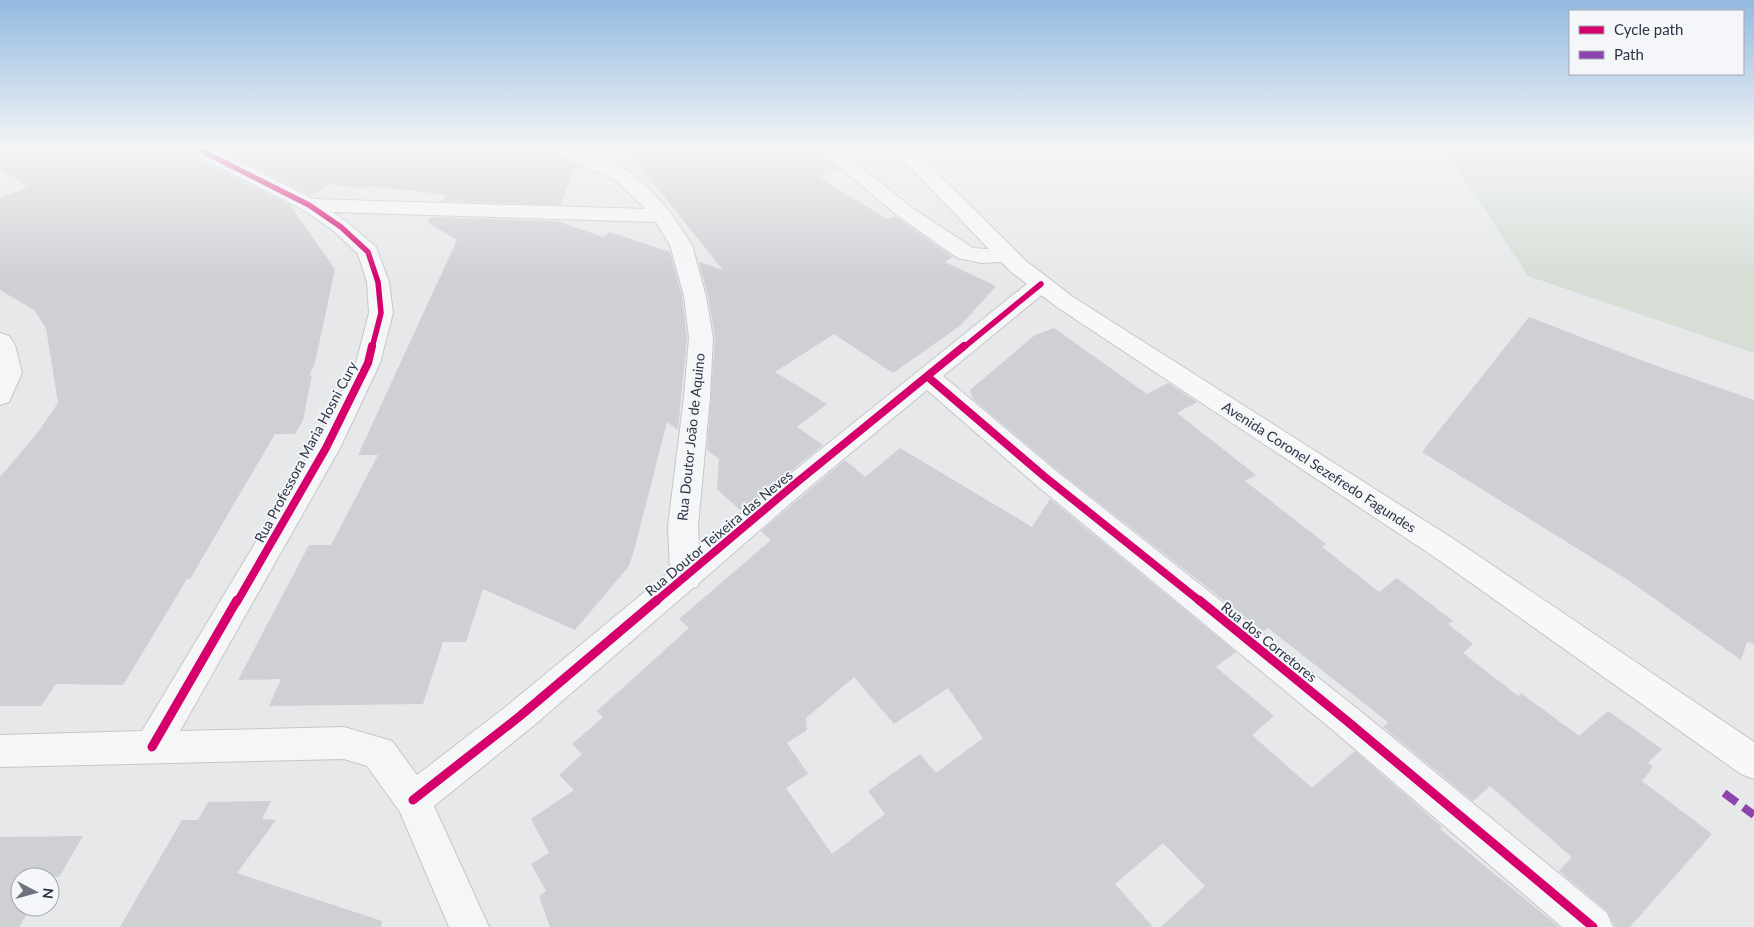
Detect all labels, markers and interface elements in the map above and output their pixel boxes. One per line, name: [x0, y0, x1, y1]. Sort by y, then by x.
legend: [1569, 10, 1744, 75]
text: Cycle path: [1614, 20, 1683, 38]
text: Path: [1614, 45, 1644, 63]
street label: Rua Doutor João de Aquino: [673, 352, 708, 522]
street label: Rua Professora Maria Hosni Cury: [250, 358, 361, 545]
street label: Avenida Coronel Sezefredo Fagundes: [1219, 397, 1419, 536]
street label: Rua Doutor Teixeira das Neves: [642, 466, 796, 599]
street label: Rua dos Corretores: [1218, 598, 1320, 685]
north arrow: [10, 867, 60, 917]
text: N: [39, 887, 57, 900]

